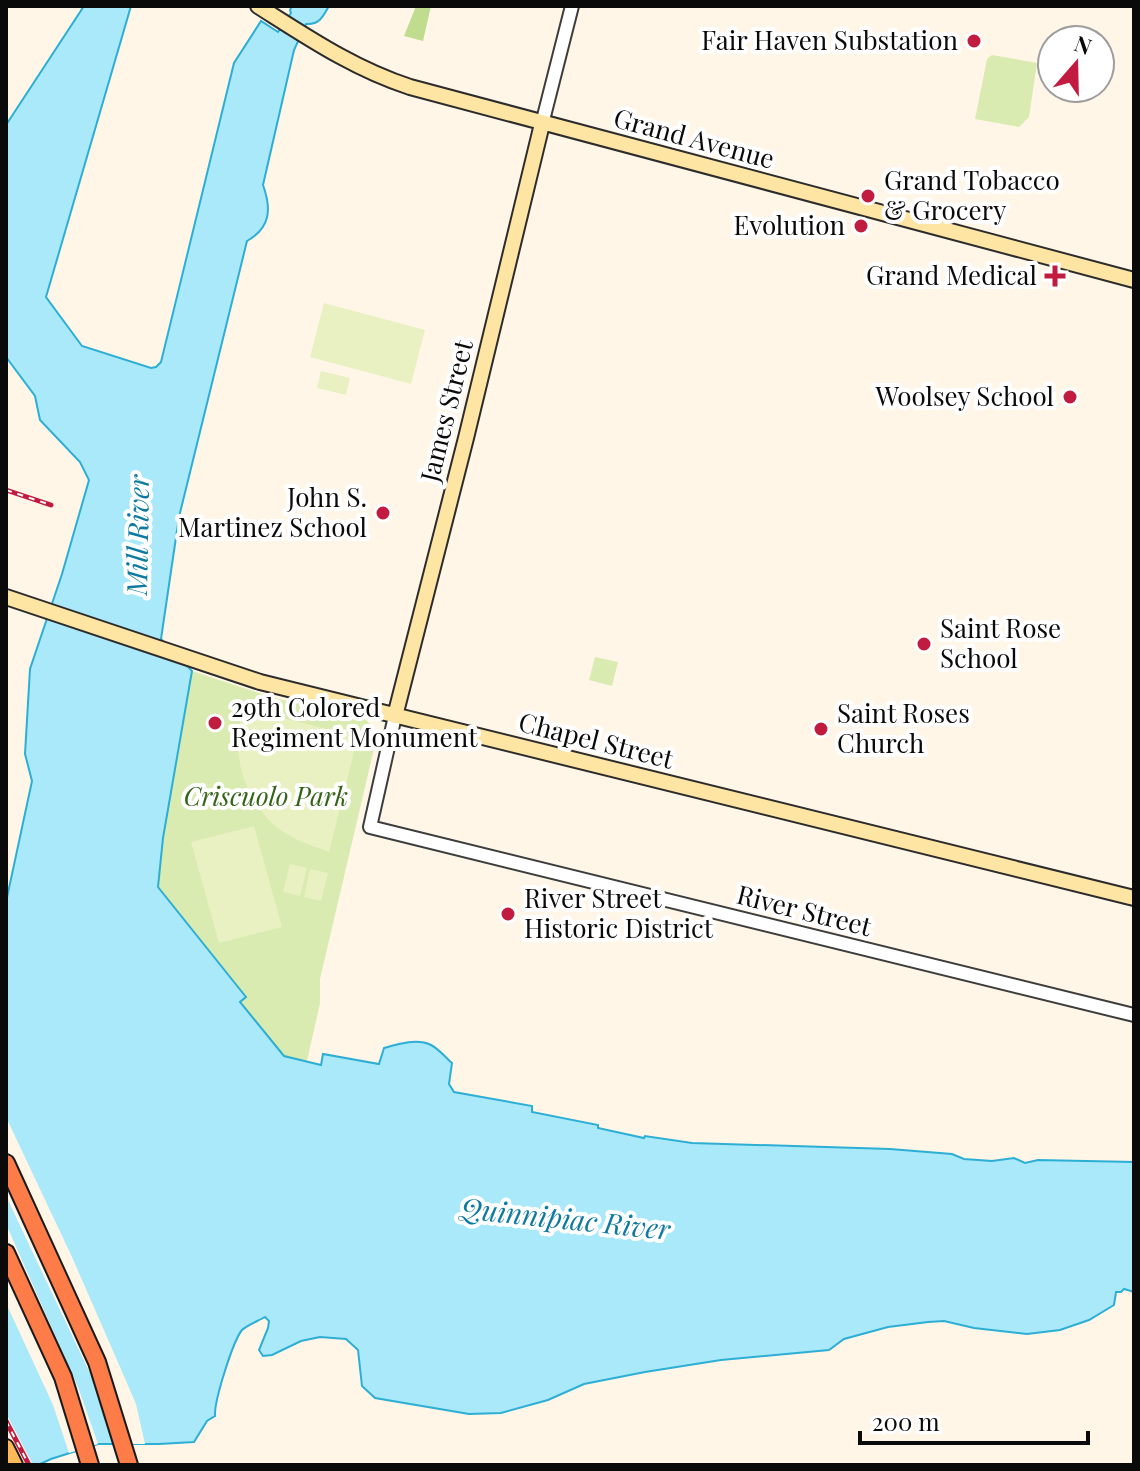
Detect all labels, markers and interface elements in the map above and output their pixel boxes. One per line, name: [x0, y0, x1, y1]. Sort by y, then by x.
place label: Fair Haven Substation: [701, 22, 958, 57]
north arrow: [1036, 24, 1116, 104]
text: N: [1071, 27, 1096, 61]
marker: Fair Haven Substation: [965, 32, 983, 50]
street label: Grand Avenue: [610, 99, 779, 176]
place label: Grand Tobacco & Grocery: [884, 162, 1060, 227]
marker: Grand Tobacco & Grocery: [859, 187, 877, 205]
place label: Evolution: [734, 207, 845, 242]
marker: Evolution: [852, 217, 870, 235]
place label: Grand Medical: [866, 257, 1037, 292]
marker: Grand Medical: [1044, 265, 1066, 287]
street label: James Street: [411, 335, 480, 486]
place label: Woolsey School: [875, 378, 1054, 413]
marker: Woolsey School: [1061, 388, 1079, 406]
water label: Mill River: [117, 473, 156, 597]
place label: John S. Martinez School: [178, 479, 367, 544]
marker: John S. Martinez School: [374, 504, 392, 522]
place label: Saint Rose School: [940, 610, 1061, 675]
marker: Saint Rose School: [915, 635, 933, 653]
place label: 29th Colored Regiment Monument: [231, 689, 478, 754]
place label: Saint Roses Church: [837, 695, 970, 760]
street label: Chapel Street: [515, 703, 678, 776]
marker: 29th Colored Regiment Monument: [206, 714, 224, 732]
marker: Saint Roses Church: [812, 720, 830, 738]
park label: Criscuolo Park: [184, 778, 348, 813]
street label: River Street: [733, 876, 876, 943]
place label: River Street Historic District: [524, 880, 714, 945]
marker: River Street Historic District: [499, 905, 517, 923]
water label: Quinnipiac River: [456, 1188, 673, 1247]
scale bar: [860, 1395, 1088, 1445]
text: 200 m: [872, 1405, 940, 1437]

